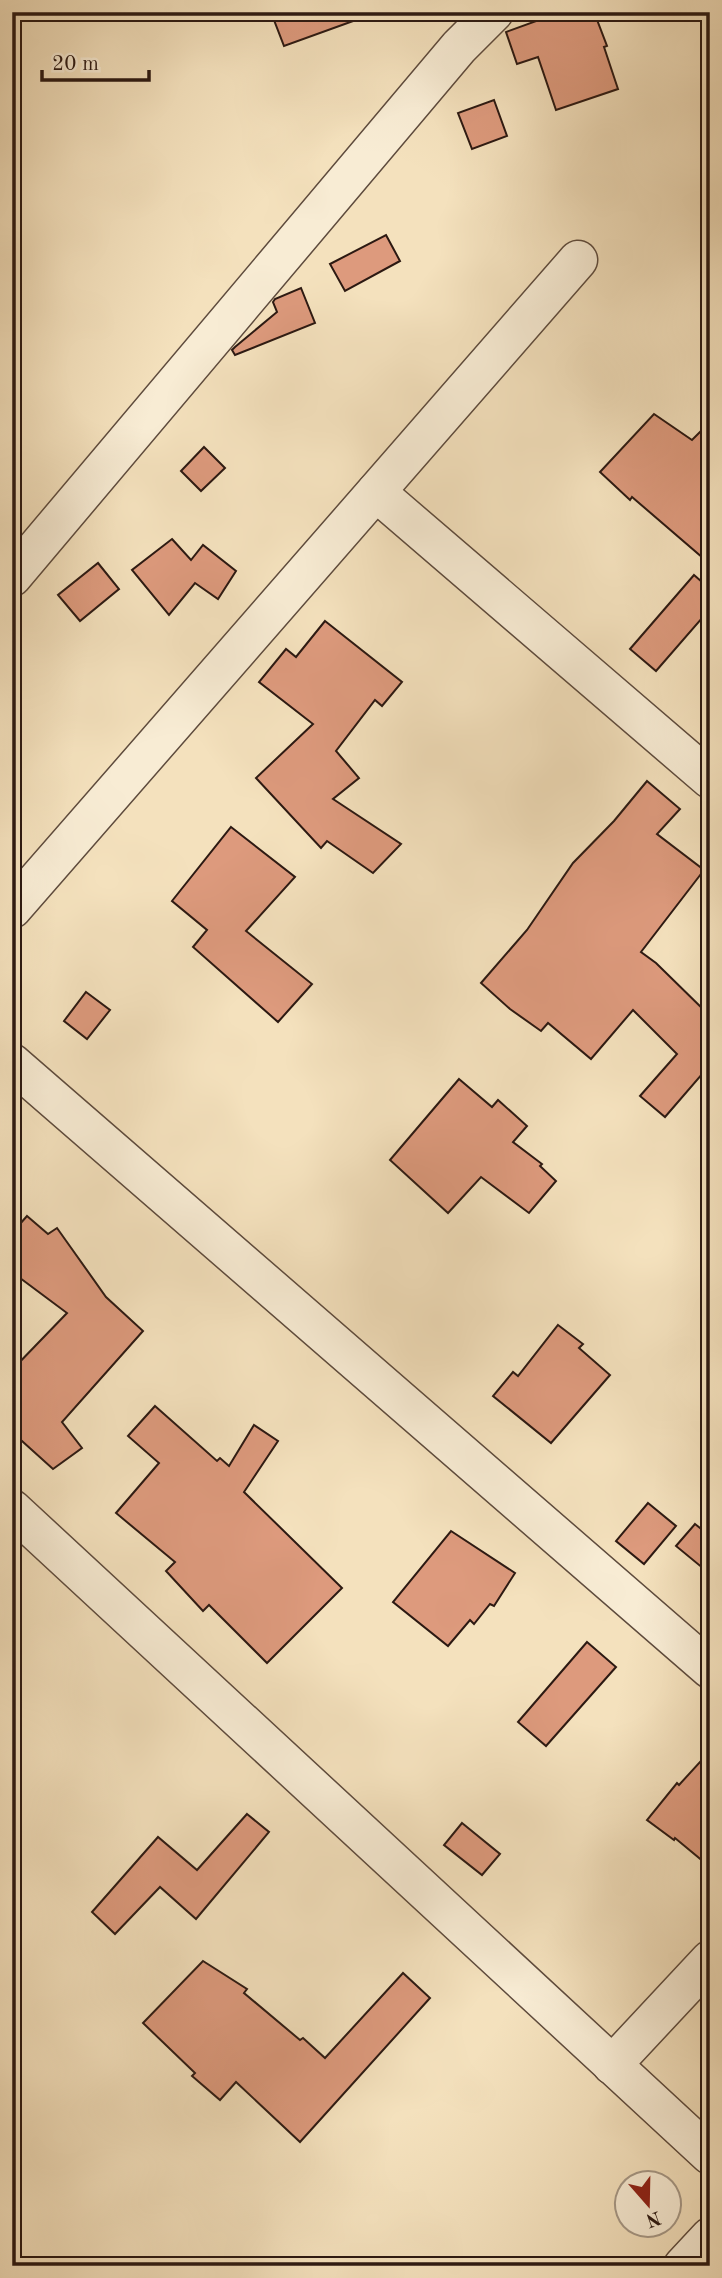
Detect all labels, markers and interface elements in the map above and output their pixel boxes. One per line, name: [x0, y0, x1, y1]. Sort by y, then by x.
scale bar: [42, 38, 149, 82]
text: 20 m: [52, 54, 99, 75]
north arrow: [614, 2170, 684, 2240]
text: N: [642, 2206, 663, 2229]

